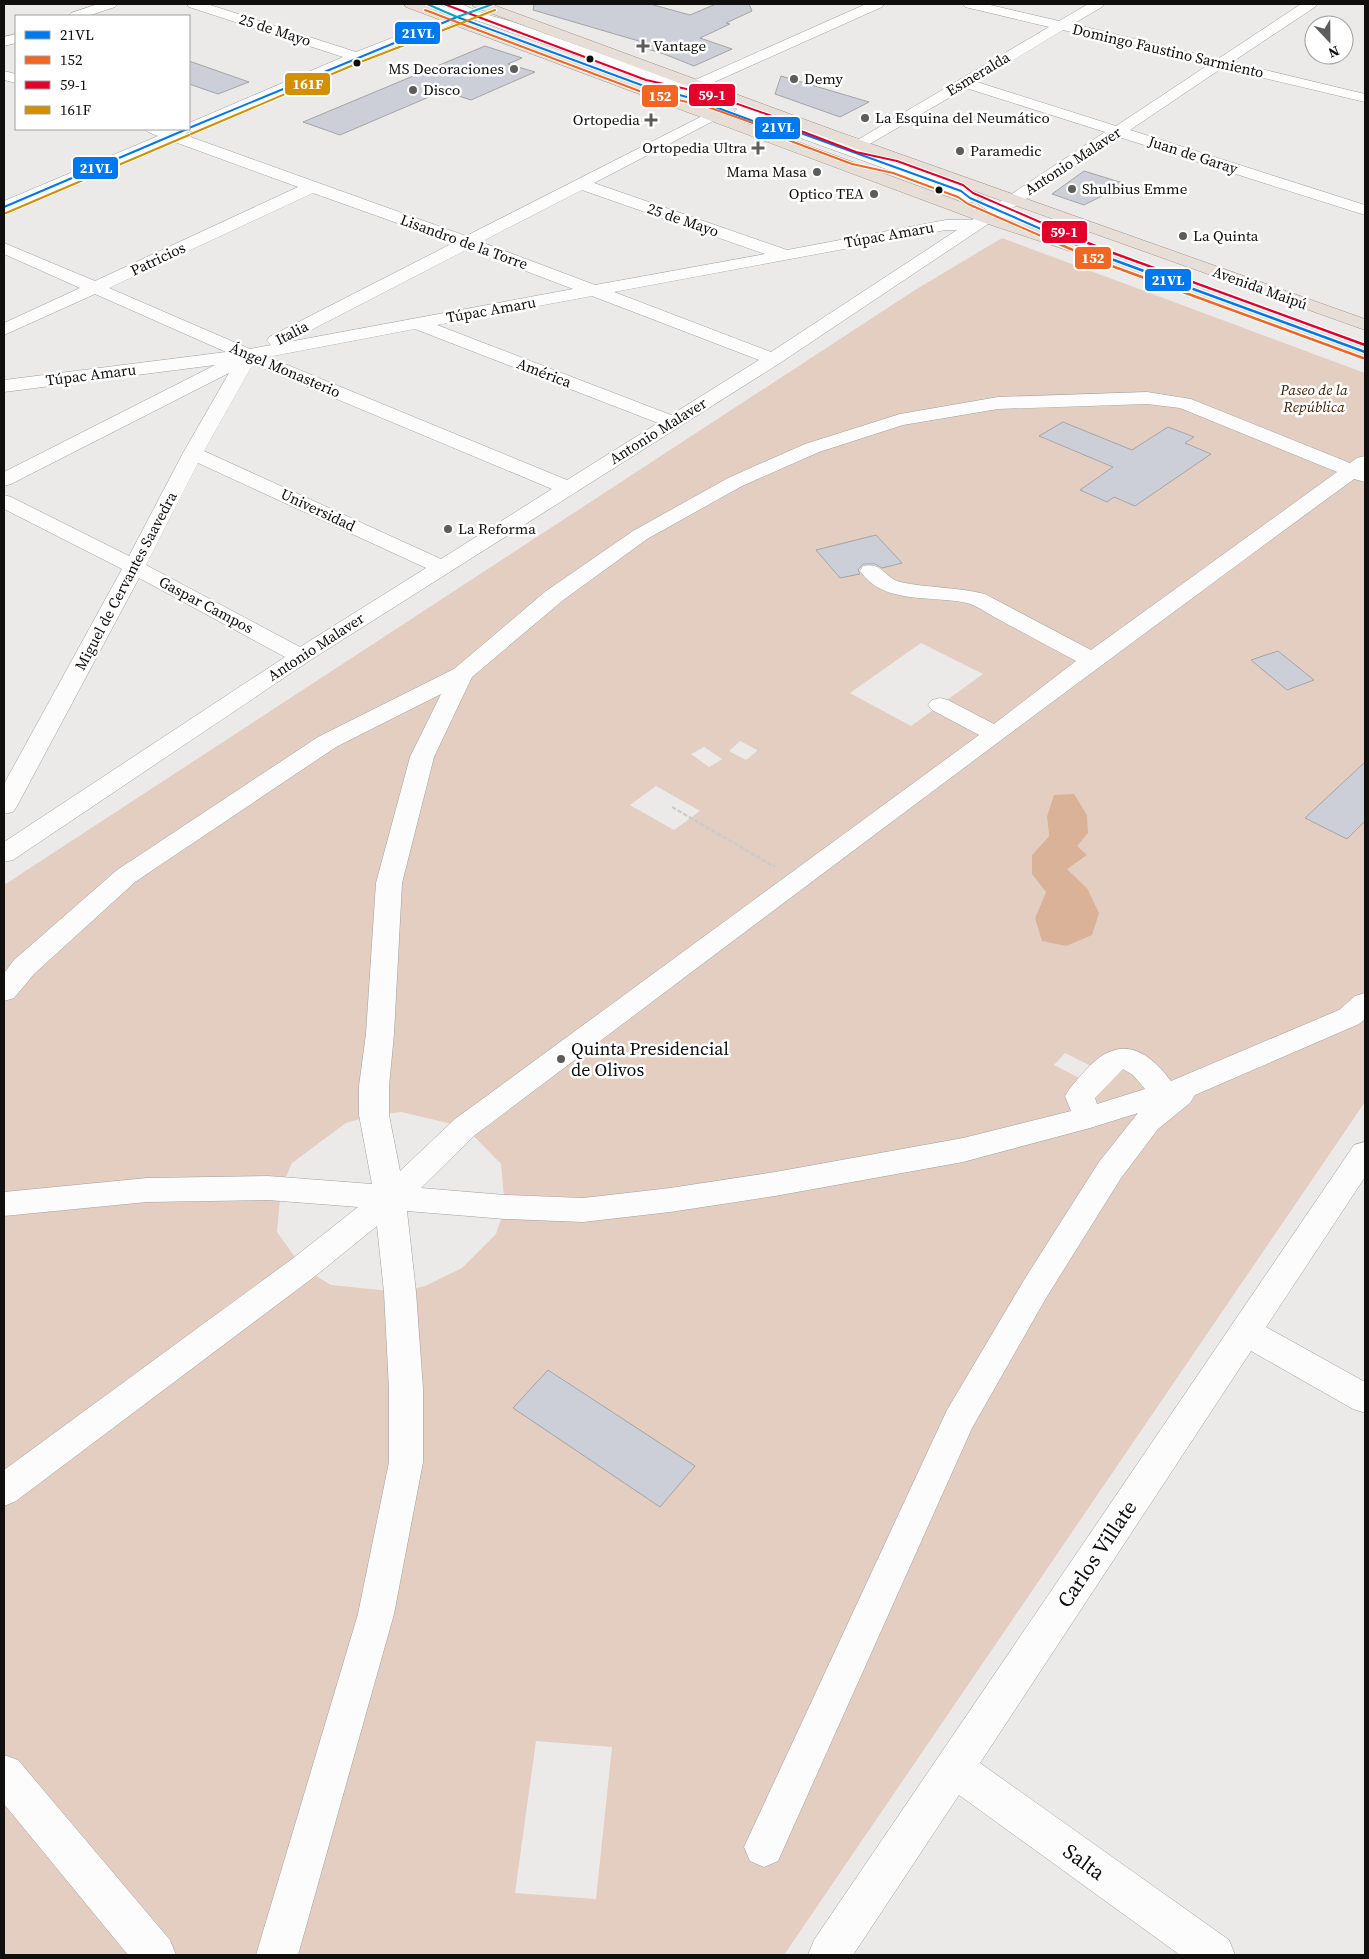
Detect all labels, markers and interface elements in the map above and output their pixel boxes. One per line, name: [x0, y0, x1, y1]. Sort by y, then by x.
street label: 25 de Mayo: [236, 8, 314, 51]
legend: [15, 15, 190, 130]
north arrow: [1304, 15, 1354, 65]
street label: Domingo Faustino Sarmiento: [1070, 18, 1266, 83]
line badge: 21VL: [394, 21, 441, 45]
text: 21VL: [402, 23, 434, 43]
text: 21VL: [60, 24, 94, 45]
place label: Vantage: [653, 35, 706, 56]
marker: Vantage: [637, 40, 649, 52]
text: N: [1325, 41, 1342, 63]
street label: Esmeralda: [942, 46, 1014, 101]
text: 152: [60, 49, 83, 70]
unlabelled marker: [585, 54, 595, 64]
unlabelled marker: [352, 58, 362, 68]
place label: MS Decoraciones: [388, 58, 504, 79]
marker: MS Decoraciones: [508, 63, 520, 75]
place label: Demy: [804, 68, 843, 89]
line badge: 161F: [284, 72, 331, 96]
marker: Demy: [788, 73, 800, 85]
text: 59-1: [60, 74, 87, 95]
text: 161F: [293, 74, 323, 94]
place label: Disco: [423, 79, 460, 100]
line badge: 59-1: [688, 83, 736, 107]
marker: Disco: [407, 84, 419, 96]
line badge: 152: [641, 84, 679, 108]
text: 59-1: [698, 85, 726, 105]
text: 152: [649, 86, 672, 106]
text: 161F: [60, 99, 92, 120]
place label: La Esquina del Neumático: [875, 107, 1050, 128]
place label: Ortopedia: [573, 109, 640, 130]
marker: La Esquina del Neumático: [859, 112, 871, 124]
marker: Ortopedia: [644, 113, 658, 127]
line badge: 21VL: [754, 116, 801, 140]
text: 21VL: [762, 117, 794, 137]
street label: Antonio Malaver: [1020, 121, 1126, 200]
street label: Juan de Garay: [1145, 130, 1241, 179]
place label: Ortopedia Ultra: [642, 137, 747, 158]
place label: Paramedic: [970, 140, 1042, 161]
marker: Ortopedia Ultra: [751, 141, 765, 155]
marker: Paramedic: [954, 145, 966, 157]
line badge: 21VL: [72, 156, 119, 180]
text: 21VL: [80, 158, 112, 178]
place label: Mama Masa: [727, 161, 807, 182]
marker: Mama Masa: [811, 166, 823, 178]
place label: Shulbius Emme: [1082, 178, 1188, 199]
place label: Optico TEA: [789, 183, 864, 204]
marker: Shulbius Emme: [1066, 183, 1078, 195]
unlabelled marker: [934, 185, 944, 195]
marker: Optico TEA: [868, 188, 880, 200]
street label: 25 de Mayo: [645, 197, 722, 242]
street label: Lisandro de la Torre: [398, 209, 531, 274]
street label: Túpac Amaru: [842, 216, 936, 253]
line badge: 59-1: [1041, 220, 1088, 244]
text: 59-1: [1050, 222, 1078, 242]
place label: La Quinta: [1193, 225, 1259, 246]
marker: La Quinta: [1177, 230, 1189, 242]
street label: Patricios: [127, 237, 189, 280]
line badge: 152: [1074, 246, 1112, 270]
text: 152: [1082, 248, 1105, 268]
street label: Avenida Maipú: [1210, 261, 1311, 315]
line badge: 21VL: [1144, 268, 1192, 292]
text: 21VL: [1152, 270, 1184, 290]
street label: Túpac Amaru: [444, 291, 538, 328]
street label: Italia: [272, 315, 312, 350]
street label: Ángel Monasterio: [227, 337, 344, 402]
street label: América: [514, 353, 575, 393]
street label: Túpac Amaru: [45, 359, 137, 390]
park label: Paseo de la República: [1279, 379, 1348, 417]
street label: Antonio Malaver: [605, 392, 711, 469]
street label: Universidad: [277, 483, 360, 536]
street label: Miguel de Cervantes Saavedra: [69, 487, 182, 674]
place label: La Reforma: [458, 518, 536, 539]
marker: La Reforma: [442, 523, 454, 535]
street label: Gaspar Campos: [155, 571, 257, 638]
street label: Antonio Malaver: [263, 607, 369, 686]
place label: Quinta Presidencial de Olivos: [571, 1036, 729, 1082]
marker: Quinta Presidencial de Olivos: [555, 1053, 567, 1065]
street label: Carlos Villate: [1050, 1494, 1143, 1613]
street label: Salta: [1057, 1837, 1111, 1887]

